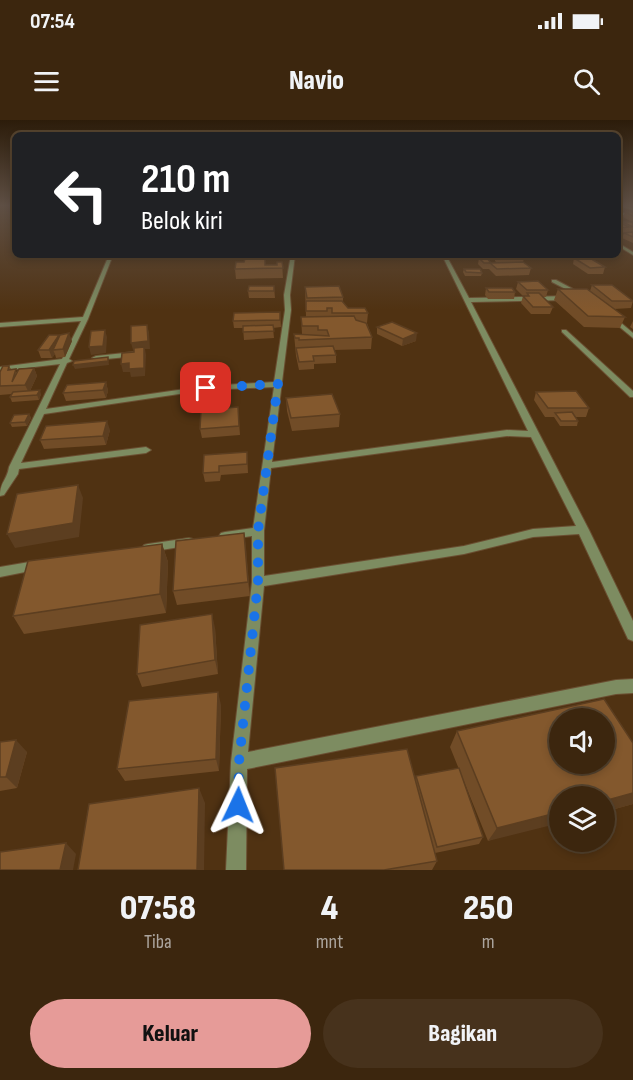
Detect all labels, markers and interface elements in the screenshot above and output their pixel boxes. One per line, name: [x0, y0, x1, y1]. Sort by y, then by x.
text: 07:54: [30, 8, 75, 35]
icon: menu: [30, 65, 63, 98]
text: Navio: [289, 65, 344, 97]
icon: search: [570, 65, 603, 98]
text: 210 m: [141, 154, 230, 205]
icon: left: [42, 156, 120, 234]
text: Belok kiri: [141, 205, 223, 237]
pin: [180, 362, 231, 413]
icon: arrive: [189, 371, 222, 404]
map controls: [549, 708, 615, 852]
button: sound: [549, 708, 615, 774]
position arrow: [206, 773, 270, 837]
button: layers: [549, 786, 615, 852]
text: 07:58: [120, 887, 196, 930]
text: 4: [321, 887, 338, 930]
text: 250: [463, 887, 513, 930]
text: Tiba: [144, 930, 172, 954]
text: mnt: [316, 930, 343, 954]
text: m: [482, 930, 495, 954]
button: Keluar: [30, 999, 311, 1068]
button: Bagikan: [323, 999, 603, 1068]

